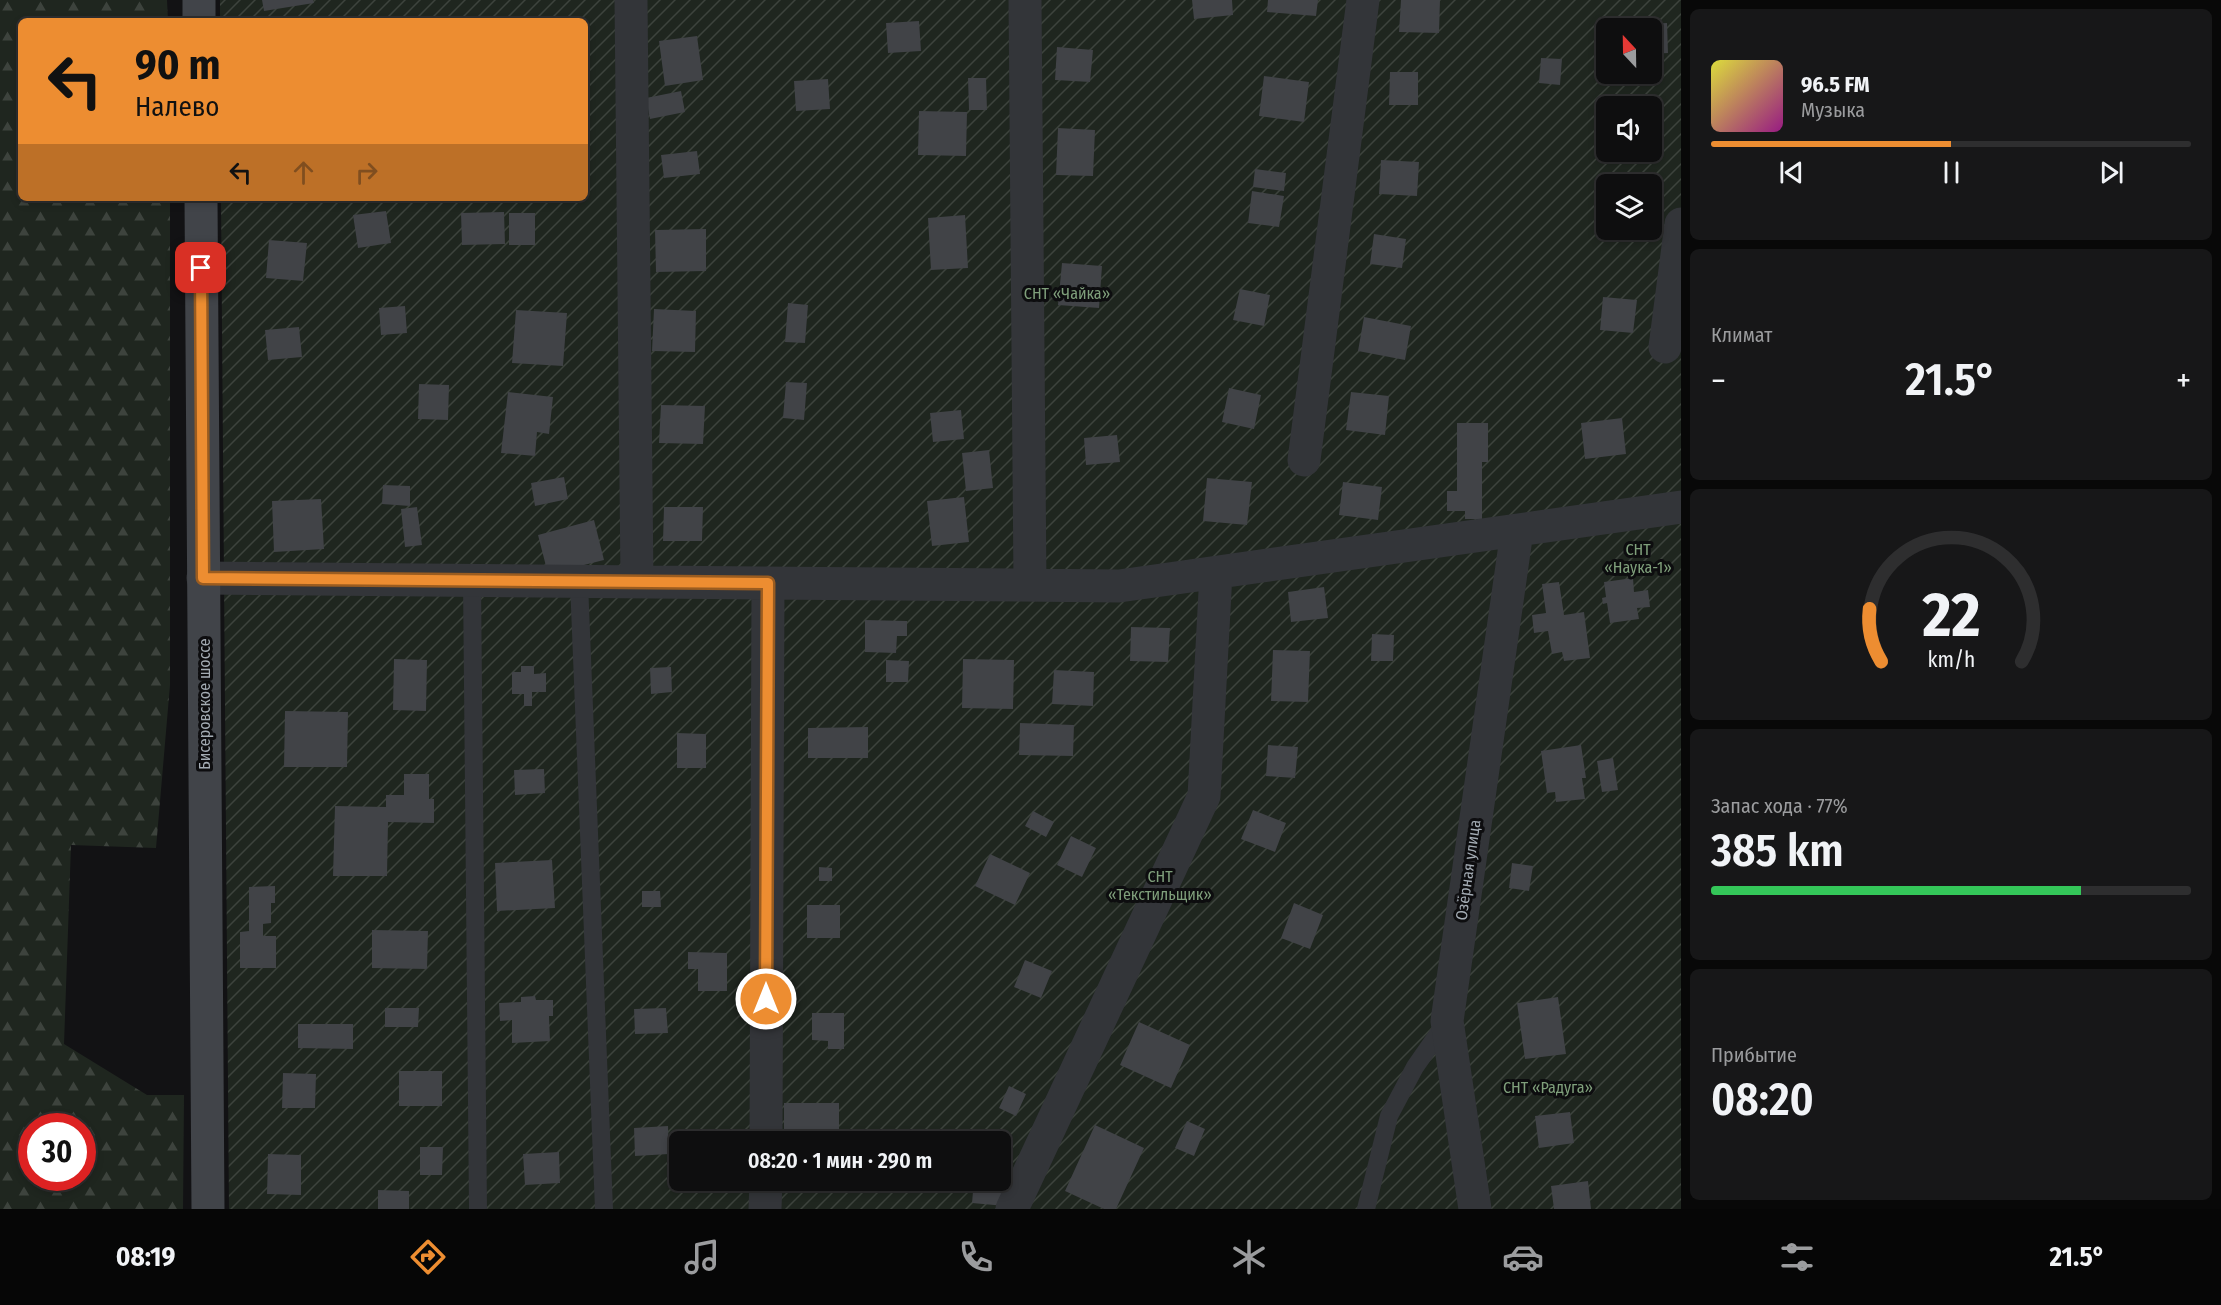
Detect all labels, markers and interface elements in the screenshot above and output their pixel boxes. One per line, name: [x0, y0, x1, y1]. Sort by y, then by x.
north arrow: [1596, 18, 1662, 84]
map controls: [1596, 18, 1662, 240]
text: 90 m: [135, 40, 220, 90]
icon: left: [36, 42, 114, 120]
text: 96.5 FM: [1801, 71, 1870, 98]
text: Налево: [135, 91, 219, 123]
button: sound: [1596, 96, 1662, 162]
text: Музыка: [1801, 98, 1865, 122]
icon: left: [224, 156, 257, 189]
icon: ahead: [287, 156, 320, 189]
icon: right: [350, 156, 383, 189]
icon: previous: [1775, 156, 1808, 189]
icon: pause: [1935, 156, 1968, 189]
icon: next: [2095, 156, 2128, 189]
button: layers: [1596, 174, 1662, 240]
pin: [175, 242, 226, 293]
icon: arrive: [184, 251, 217, 284]
park label: СНТ «Чайка»: [1024, 284, 1110, 303]
text: Климат: [1711, 323, 1772, 347]
text: 21.5°: [1905, 353, 1997, 407]
text: −: [1711, 361, 1726, 401]
text: +: [2176, 361, 2191, 401]
park label: СНТ «Наука-1»: [1604, 540, 1672, 577]
text: 22: [1921, 578, 1980, 653]
street label: Бисеровское шоссе: [195, 638, 214, 770]
text: km/h: [1927, 647, 1975, 673]
text: Запас хода · 77%: [1711, 794, 1848, 818]
street label: Озёрная улица: [1452, 818, 1484, 922]
text: 385 km: [1711, 824, 1844, 878]
park label: СНТ «Текстильщик»: [1108, 867, 1212, 904]
position arrow: [734, 967, 798, 1031]
text: Прибытие: [1711, 1043, 1797, 1067]
text: 08:20: [1711, 1073, 1814, 1127]
park label: СНТ «Радуга»: [1503, 1078, 1593, 1097]
speed limit sign: 30: [18, 1113, 96, 1191]
text: 08:20 · 1 мин · 290 m: [748, 1147, 932, 1174]
icon: directions: [407, 1236, 449, 1278]
icon: music: [681, 1236, 723, 1278]
icon: phone: [955, 1236, 997, 1278]
icon: climate: [1228, 1236, 1270, 1278]
icon: car: [1502, 1236, 1544, 1278]
icon: filters: [1776, 1236, 1818, 1278]
text: 08:19: [116, 1241, 176, 1273]
text: 21.5°: [2050, 1241, 2105, 1273]

